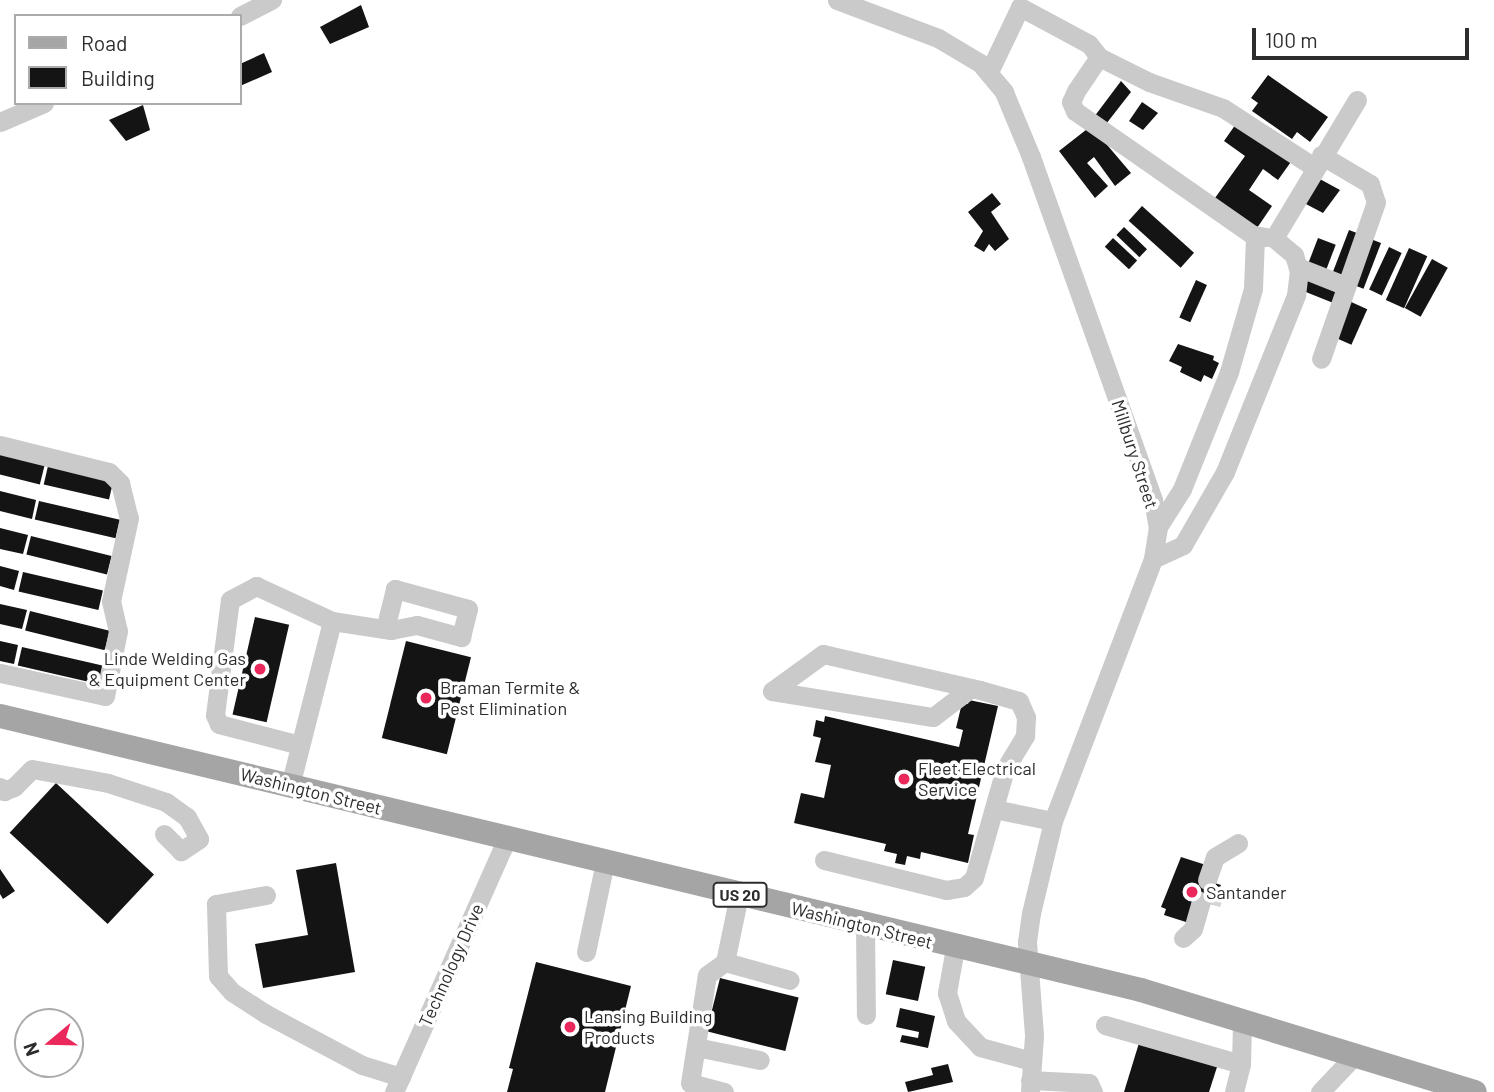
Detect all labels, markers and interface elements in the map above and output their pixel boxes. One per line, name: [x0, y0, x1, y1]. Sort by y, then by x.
legend: [14, 14, 242, 105]
scale bar: [1256, 14, 1473, 58]
text: 100 m: [1265, 27, 1318, 52]
text: Road: [81, 30, 127, 55]
text: Building: [81, 65, 155, 90]
street label: Millbury Street: [1107, 397, 1163, 511]
place label: Linde Welding Gas & Equipment Center: [89, 648, 246, 690]
marker: Linde Welding Gas & Equipment Center: [252, 661, 268, 677]
place label: Braman Termite & Pest Elimination: [440, 677, 580, 720]
marker: Braman Termite & Pest Elimination: [418, 690, 434, 706]
place label: Fleet Electrical Service: [918, 758, 1036, 800]
street label: Washington Street: [238, 763, 384, 819]
marker: Fleet Electrical Service: [896, 771, 912, 787]
place label: Santander: [1206, 881, 1287, 903]
road number: US 20: [712, 882, 768, 908]
marker: Santander: [1184, 884, 1200, 900]
street label: Washington Street: [789, 897, 935, 953]
street label: Technology Drive: [414, 900, 488, 1030]
place label: Lansing Building Products: [584, 1006, 712, 1048]
north arrow: [14, 1008, 84, 1078]
marker: Lansing Building Products: [562, 1019, 578, 1035]
text: N: [18, 1040, 43, 1059]

